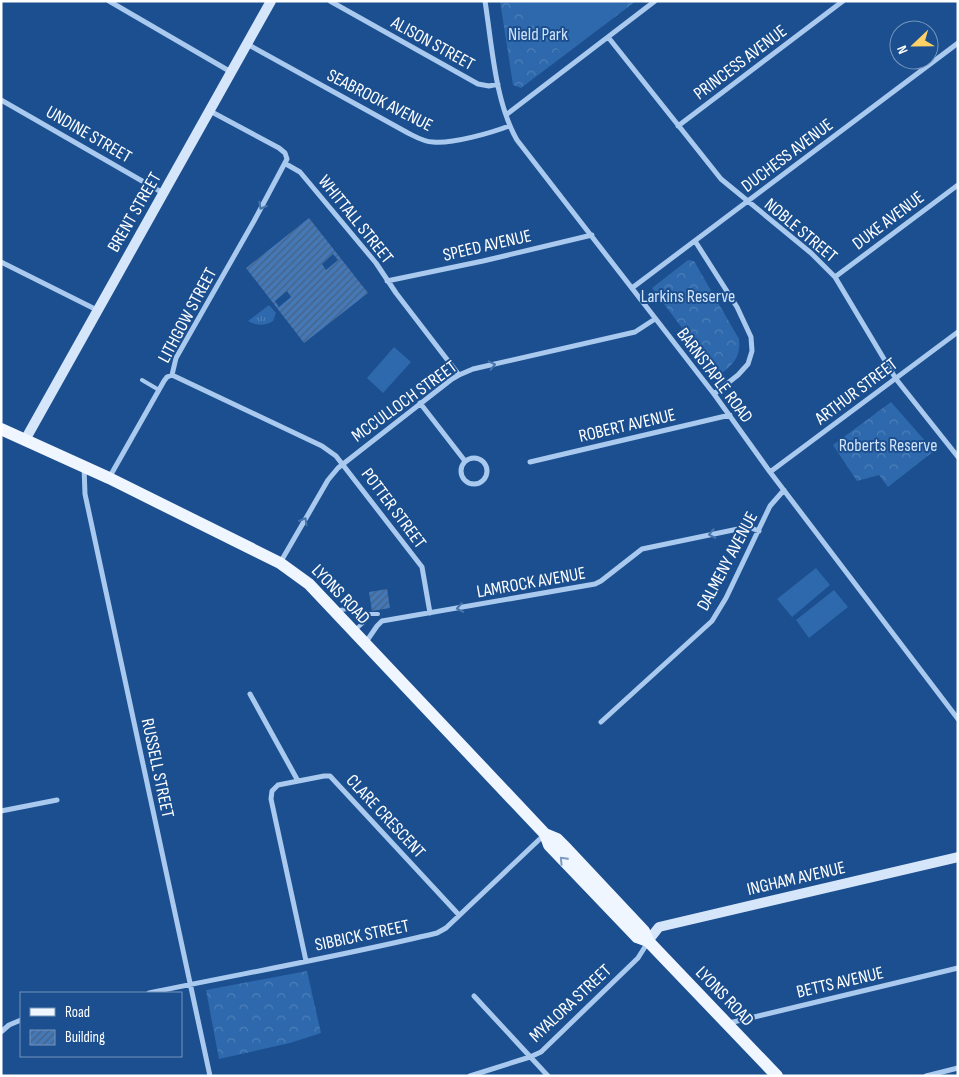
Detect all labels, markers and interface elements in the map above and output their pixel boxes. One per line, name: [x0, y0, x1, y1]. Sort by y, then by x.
street label: ALISON STREET: [387, 11, 478, 75]
north arrow: [889, 20, 939, 70]
street label: PRINCESS AVENUE: [690, 21, 791, 104]
park label: Nield Park: [508, 24, 568, 45]
text: N: [893, 43, 912, 56]
street label: SEABROOK AVENUE: [323, 65, 436, 136]
street label: UNDINE STREET: [42, 101, 135, 167]
street label: DUCHESS AVENUE: [737, 114, 837, 197]
street label: BRENT STREET: [103, 169, 166, 256]
street label: WHITTALL STREET: [314, 171, 398, 268]
street label: DUKE AVENUE: [848, 187, 928, 254]
street label: NOBLE STREET: [760, 194, 841, 267]
one-way arrow: [258, 201, 268, 210]
street label: SPEED AVENUE: [441, 225, 533, 266]
street label: LITHGOW STREET: [154, 264, 221, 366]
park label: Larkins Reserve: [641, 286, 735, 307]
street label: BARNSTAPLE ROAD: [672, 324, 757, 427]
street label: ARTHUR STREET: [810, 354, 902, 430]
street label: MCCULLOCH STREET: [348, 356, 461, 447]
one-way arrow: [487, 360, 496, 371]
street label: ROBERT AVENUE: [577, 404, 678, 447]
park label: Roberts Reserve: [839, 435, 937, 456]
street label: POTTER STREET: [357, 464, 431, 552]
street label: DALMENY AVENUE: [693, 508, 762, 614]
one-way arrow: [298, 517, 308, 526]
one-way arrow: [707, 528, 716, 539]
street label: LYONS ROAD: [307, 560, 374, 629]
street label: LAMROCK AVENUE: [475, 563, 587, 602]
one-way arrow: [456, 603, 464, 613]
street label: RUSSELL STREET: [137, 716, 178, 820]
street label: CLARE CRESCENT: [342, 770, 430, 862]
one-way arrow: [560, 856, 569, 865]
street label: INGHAM AVENUE: [745, 857, 847, 900]
street label: SIBBICK STREET: [313, 915, 411, 956]
street label: MYALORA STREET: [525, 960, 616, 1047]
street label: LYONS ROAD: [691, 962, 758, 1031]
street label: BETTS AVENUE: [795, 962, 886, 1003]
legend: [20, 992, 182, 1057]
text: Road: [65, 1003, 90, 1022]
text: Building: [65, 1028, 105, 1047]

